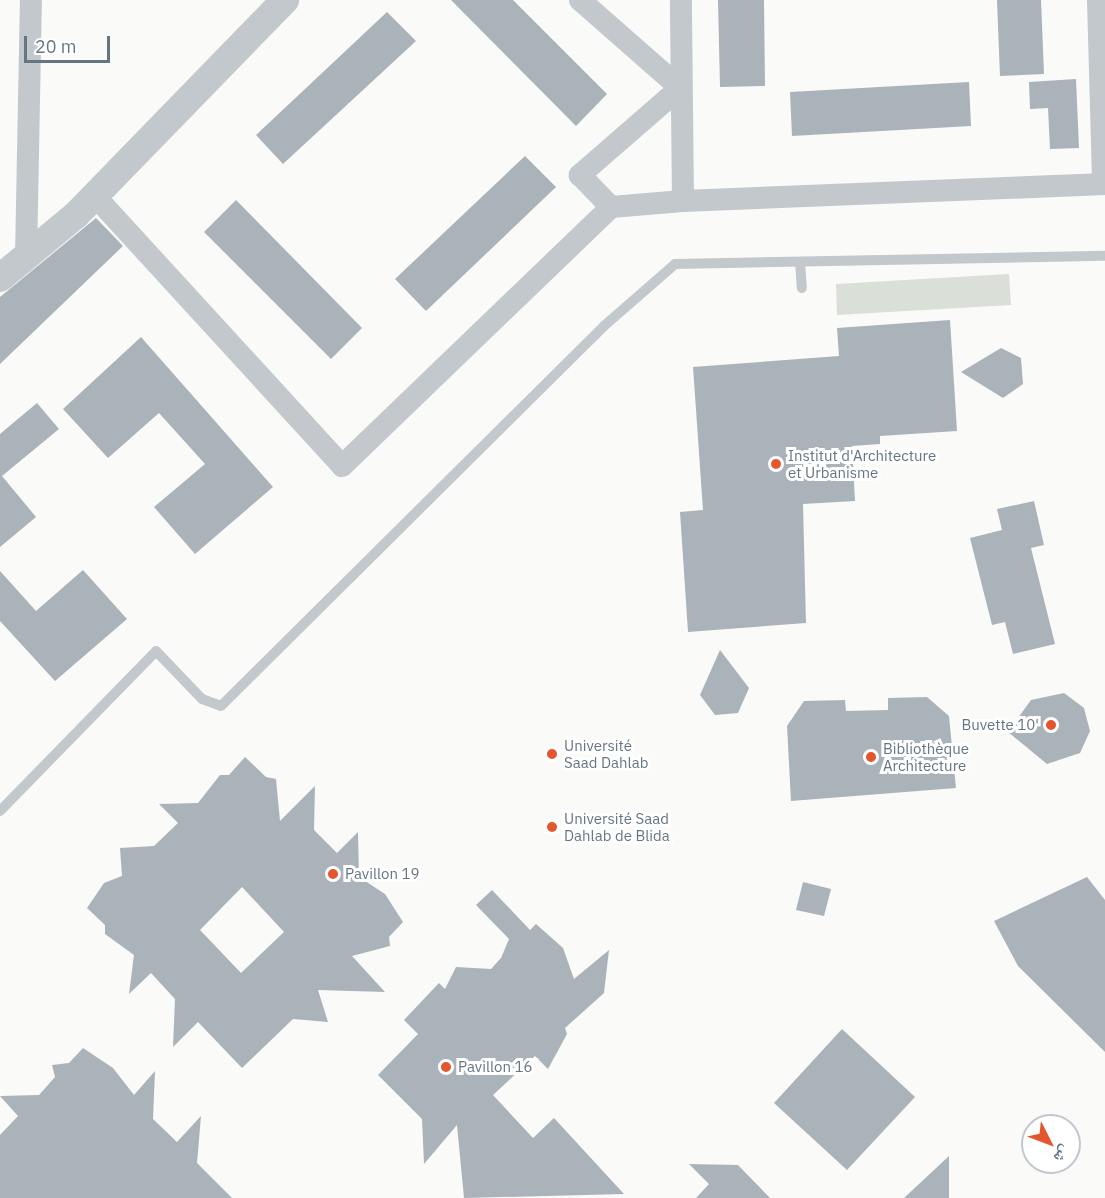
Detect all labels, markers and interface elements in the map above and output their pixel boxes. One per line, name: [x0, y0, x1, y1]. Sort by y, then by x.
scale bar: [27, 24, 112, 62]
text: 20 m: [35, 35, 77, 58]
place label: Institut d'Architecture et Urbanisme: [788, 446, 936, 481]
marker: Institut d'Architecture et Urbanisme: [769, 457, 783, 471]
place label: Buvette 10': [961, 716, 1039, 734]
marker: Buvette 10': [1044, 718, 1058, 732]
place label: Université Saad Dahlab: [564, 736, 648, 771]
place label: Bibliothèque Architecture: [883, 739, 969, 774]
marker: Université Saad Dahlab: [545, 747, 559, 761]
marker: Bibliothèque Architecture: [864, 750, 878, 764]
place label: Université Saad Dahlab de Blida: [564, 809, 670, 844]
marker: Université Saad Dahlab de Blida: [545, 820, 559, 834]
place label: Pavillon 19: [345, 865, 420, 883]
marker: Pavillon 19: [326, 867, 340, 881]
place label: Pavillon 16: [458, 1058, 533, 1076]
marker: Pavillon 16: [439, 1060, 453, 1074]
north arrow: [1021, 1114, 1081, 1174]
text: ش: [1050, 1142, 1076, 1168]

